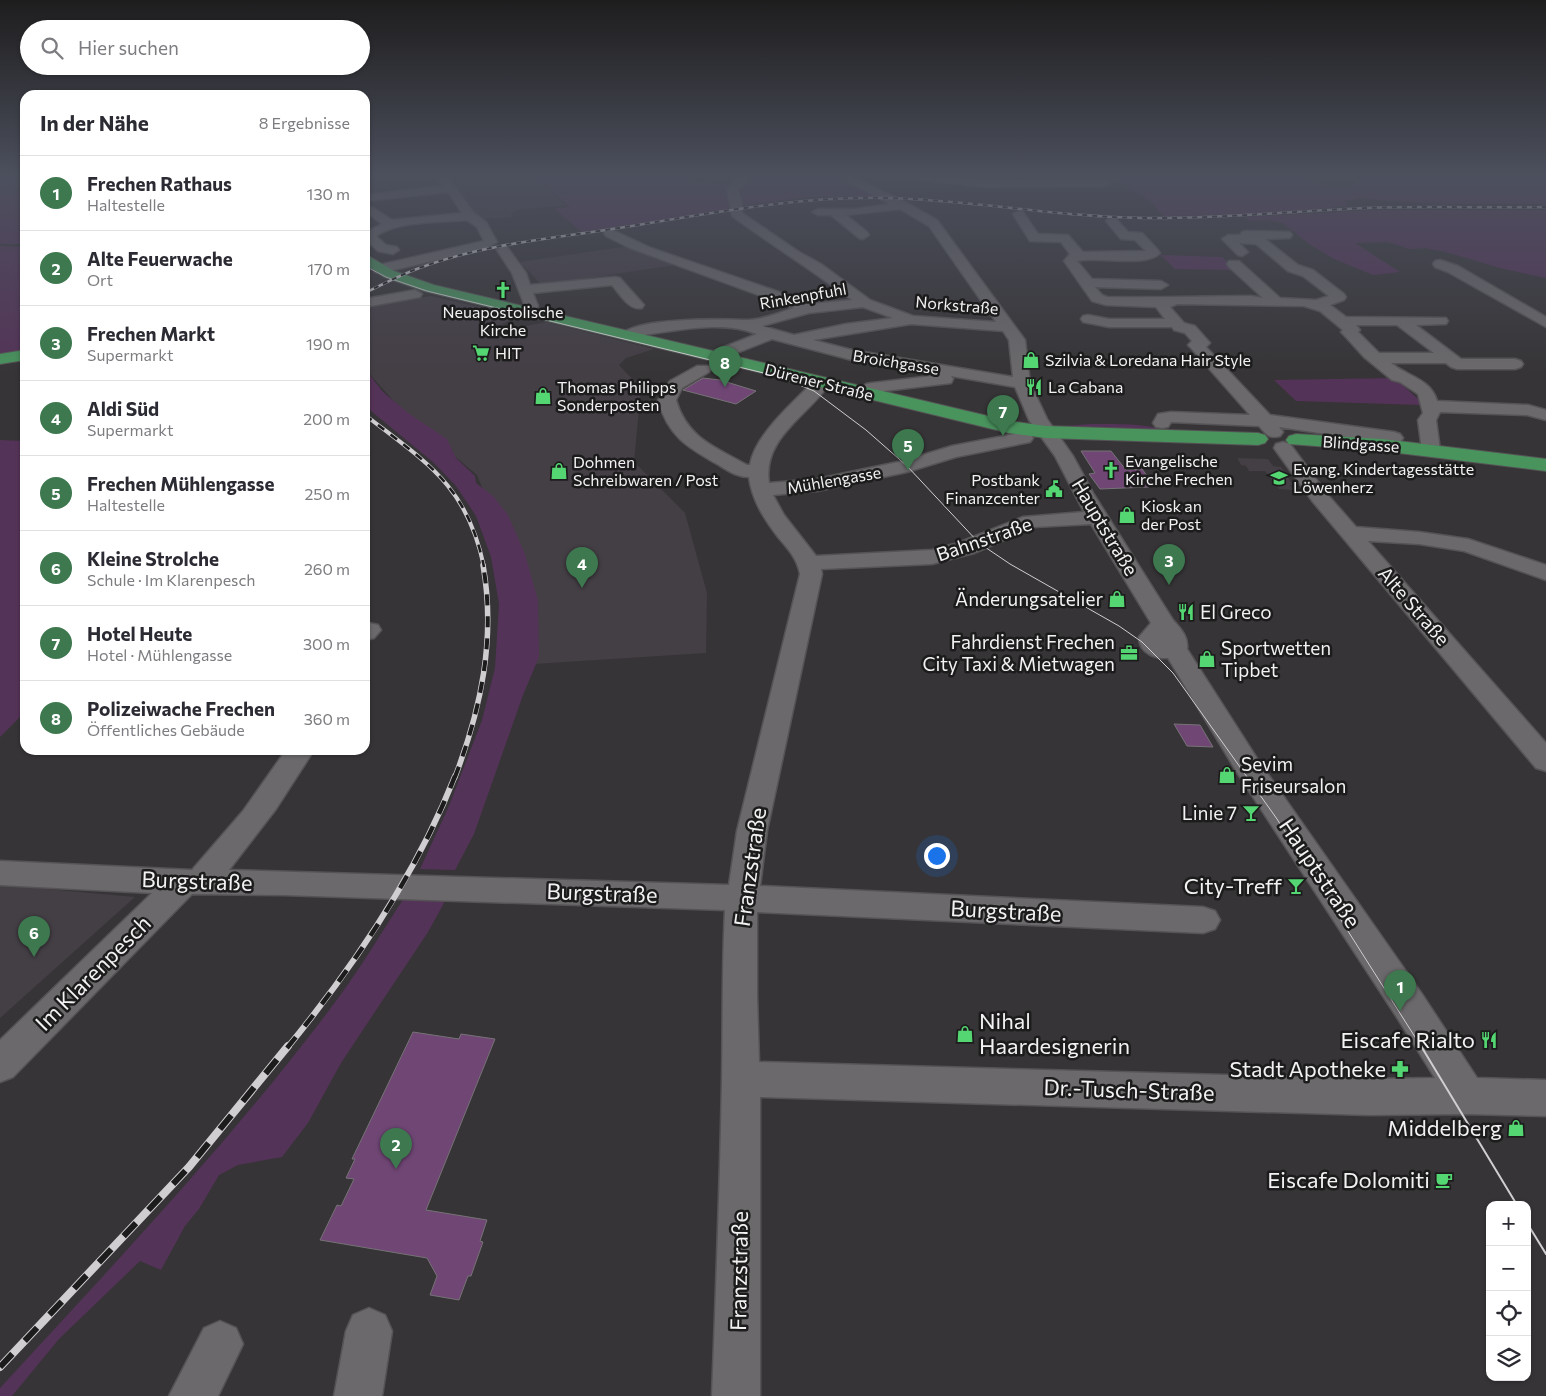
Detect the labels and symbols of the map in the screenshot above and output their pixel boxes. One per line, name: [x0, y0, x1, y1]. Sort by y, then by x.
street label: Rinkenpfuhl: [758, 279, 848, 312]
church icon: Neuapostolische Kirche: [493, 280, 513, 300]
street label: Norkstraße: [915, 291, 999, 318]
place label: Neuapostolische Kirche: [443, 302, 563, 339]
supermarket icon: HIT: [471, 343, 491, 363]
place label: HIT: [495, 343, 522, 362]
street label: Broichgasse: [852, 345, 941, 378]
pin: 8: [709, 346, 741, 387]
shop icon: Szilvia & Loredana Hair Style: [1021, 350, 1041, 370]
place label: Szilvia & Loredana Hair Style: [1045, 350, 1251, 369]
street label: Dürener Straße: [763, 359, 875, 404]
place label: Thomas Philipps Sonderposten: [557, 377, 676, 414]
restaurant icon: La Cabana: [1024, 377, 1044, 397]
place label: La Cabana: [1048, 377, 1123, 396]
shop icon: Thomas Philipps Sonderposten: [533, 386, 553, 406]
pin: 7: [987, 395, 1019, 436]
pin: 5: [892, 429, 924, 470]
street label: Blindgasse: [1322, 431, 1400, 456]
place label: Evangelische Kirche Frechen: [1125, 451, 1233, 488]
place label: Dohmen Schreibwaren / Post: [573, 452, 719, 489]
place label: Evang. Kindertagesstätte Löwenherz: [1293, 459, 1474, 496]
church icon: Evangelische Kirche Frechen: [1101, 460, 1121, 480]
shop icon: Dohmen Schreibwaren / Post: [549, 461, 569, 481]
street label: Mühlengasse: [786, 462, 882, 497]
school or university icon: Evang. Kindertagesstätte Löwenherz: [1269, 468, 1289, 488]
place label: Postbank Finanzcenter: [945, 470, 1041, 507]
street label: Hauptstraße: [1068, 474, 1143, 579]
public building icon: Postbank Finanzcenter: [1044, 479, 1064, 499]
place label: Kiosk an der Post: [1141, 496, 1202, 533]
shop icon: Kiosk an der Post: [1117, 505, 1137, 525]
street label: Bahnstraße: [933, 512, 1034, 566]
pin: 3: [1153, 544, 1185, 585]
pin: 4: [566, 547, 598, 588]
street label: Alte Straße: [1374, 562, 1455, 650]
place label: Änderungsatelier: [955, 587, 1103, 610]
shop icon: Änderungsatelier: [1107, 589, 1127, 609]
place label: El Greco: [1200, 600, 1272, 623]
restaurant icon: El Greco: [1176, 602, 1196, 622]
place label: Fahrdienst Frechen City Taxi & Mietwagen: [922, 630, 1115, 675]
place label: Sportwetten Tipbet: [1221, 636, 1331, 681]
office icon: Fahrdienst Frechen City Taxi & Mietwagen: [1119, 643, 1139, 663]
shop icon: Sportwetten Tipbet: [1197, 649, 1217, 669]
place label: Sevim Friseursalon: [1241, 752, 1346, 797]
shop icon: Sevim Friseursalon: [1217, 765, 1237, 785]
place label: Linie 7: [1182, 801, 1237, 824]
bar icon: Linie 7: [1241, 803, 1261, 823]
street label: Franzstraße: [728, 806, 771, 928]
street label: Hauptstraße: [1274, 813, 1367, 933]
your location: [924, 843, 950, 869]
street label: Burgstraße: [141, 865, 253, 896]
place label: City-Treff: [1184, 872, 1282, 899]
bar icon: City-Treff: [1286, 876, 1306, 896]
street label: Burgstraße: [546, 877, 658, 908]
street label: Burgstraße: [950, 894, 1062, 927]
street label: Im Klarenpesch: [29, 909, 156, 1036]
pin: 6: [18, 916, 50, 957]
pin: 1: [1384, 970, 1416, 1011]
place label: Nihal Haardesignerin: [979, 1007, 1130, 1059]
shop icon: Nihal Haardesignerin: [955, 1024, 975, 1044]
place label: Eiscafe Rialto: [1340, 1026, 1475, 1053]
restaurant icon: Eiscafe Rialto: [1479, 1030, 1499, 1050]
place label: Stadt Apotheke: [1229, 1055, 1386, 1082]
pharmacy icon: Stadt Apotheke: [1390, 1059, 1410, 1079]
street label: Dr.-Tusch-Straße: [1043, 1073, 1215, 1106]
place label: Middelberg: [1387, 1114, 1502, 1141]
shop icon: Middelberg: [1506, 1118, 1526, 1138]
pin: 2: [380, 1128, 412, 1169]
place label: Eiscafe Dolomiti: [1267, 1166, 1430, 1193]
cafe icon: Eiscafe Dolomiti: [1434, 1170, 1454, 1190]
street label: Franzstraße: [724, 1211, 753, 1331]

